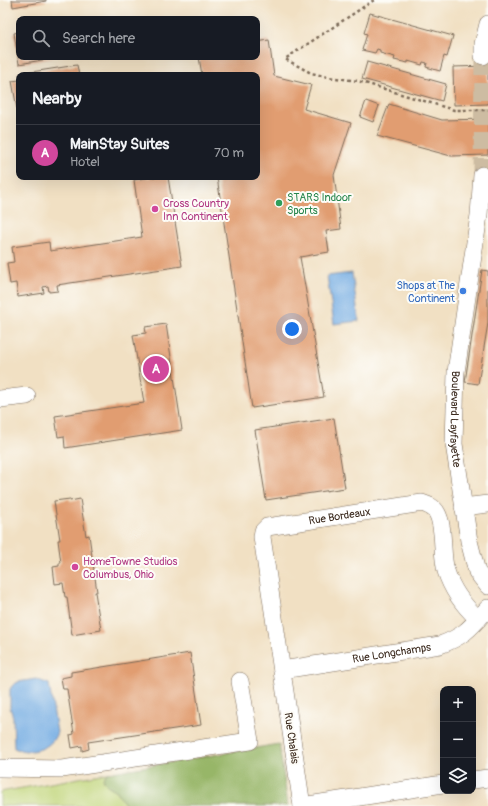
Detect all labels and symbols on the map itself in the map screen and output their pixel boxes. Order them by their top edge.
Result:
place label: STARS Indoor Sports [287,191,352,217]
place label: Cross Country Inn Continent [163,197,229,223]
marker: STARS Indoor Sports [274,198,284,208]
marker: Cross Country Inn Continent [150,204,160,214]
place label: Shops at The Continent [397,279,456,305]
marker: Shops at The Continent [458,286,468,296]
your location [282,319,302,339]
pin: A [143,354,169,384]
street label: Boulevard Layfayette [447,371,464,469]
street label: Rue Bordeaux [308,505,371,527]
place label: HomeTowne Studios Columbus, Ohio [83,555,178,581]
marker: HomeTowne Studios Columbus, Ohio [70,562,80,572]
street label: Rue Longchamps [352,641,432,666]
street label: Rue Chalais [281,712,302,764]

